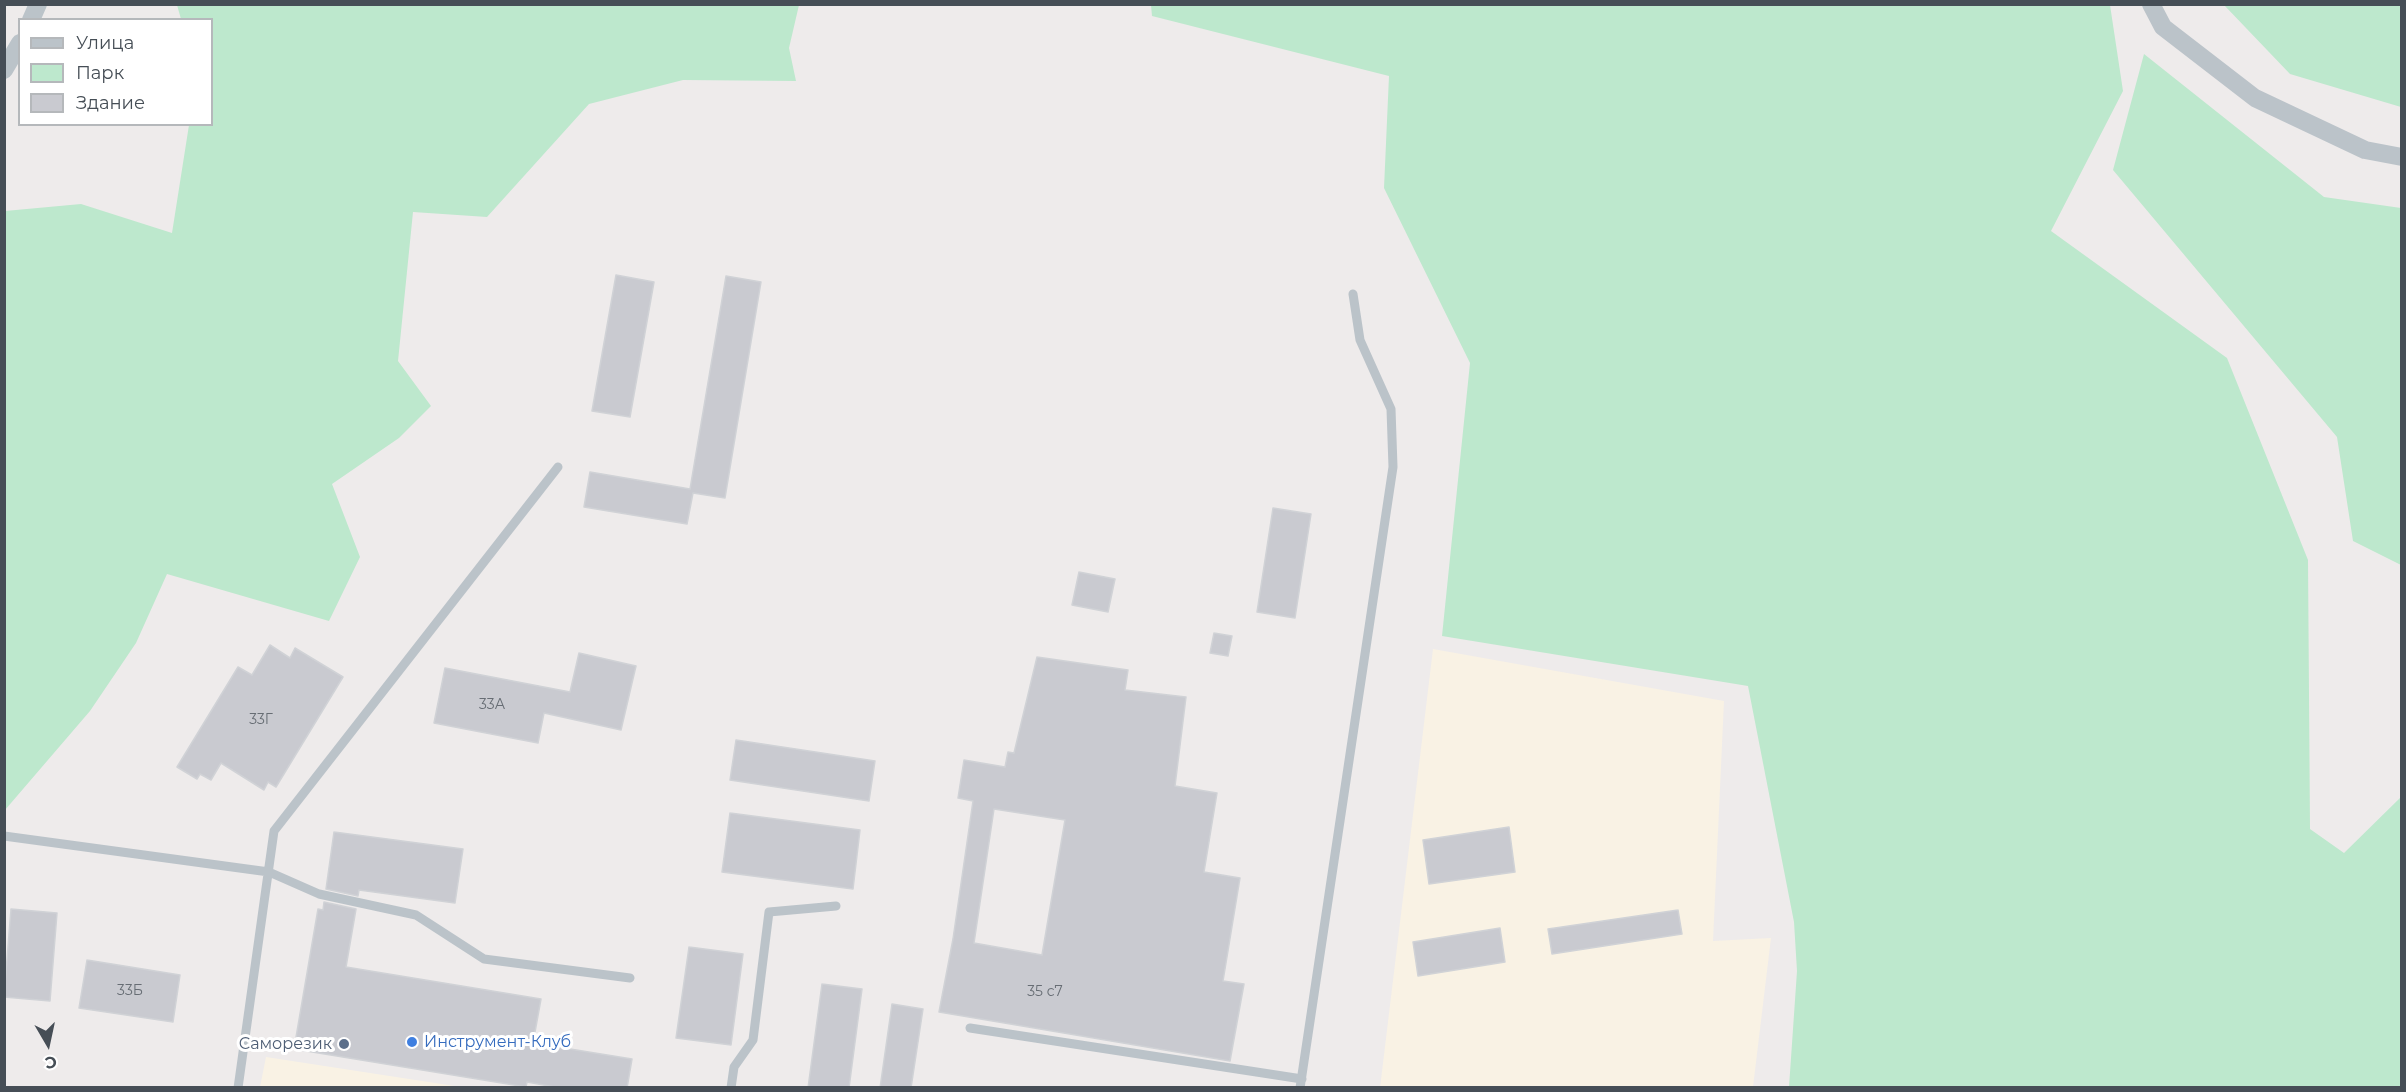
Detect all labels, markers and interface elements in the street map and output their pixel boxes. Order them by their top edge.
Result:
legend [18,18,213,126]
text: Улица [76,32,134,54]
text: Парк [76,62,124,84]
text: Здание [76,92,145,114]
house number: 33А [479,697,505,713]
house number: 33Г [249,712,273,728]
house number: 33Б [117,983,143,999]
house number: 35 c7 [1027,984,1063,1000]
north arrow [18,1014,78,1074]
place label: Инструмент-Клуб [424,1032,571,1052]
place label: Саморезик [239,1034,332,1054]
marker: Инструмент-Клуб [405,1035,419,1049]
marker: Саморезик [337,1037,351,1051]
text: С [44,1052,58,1073]

